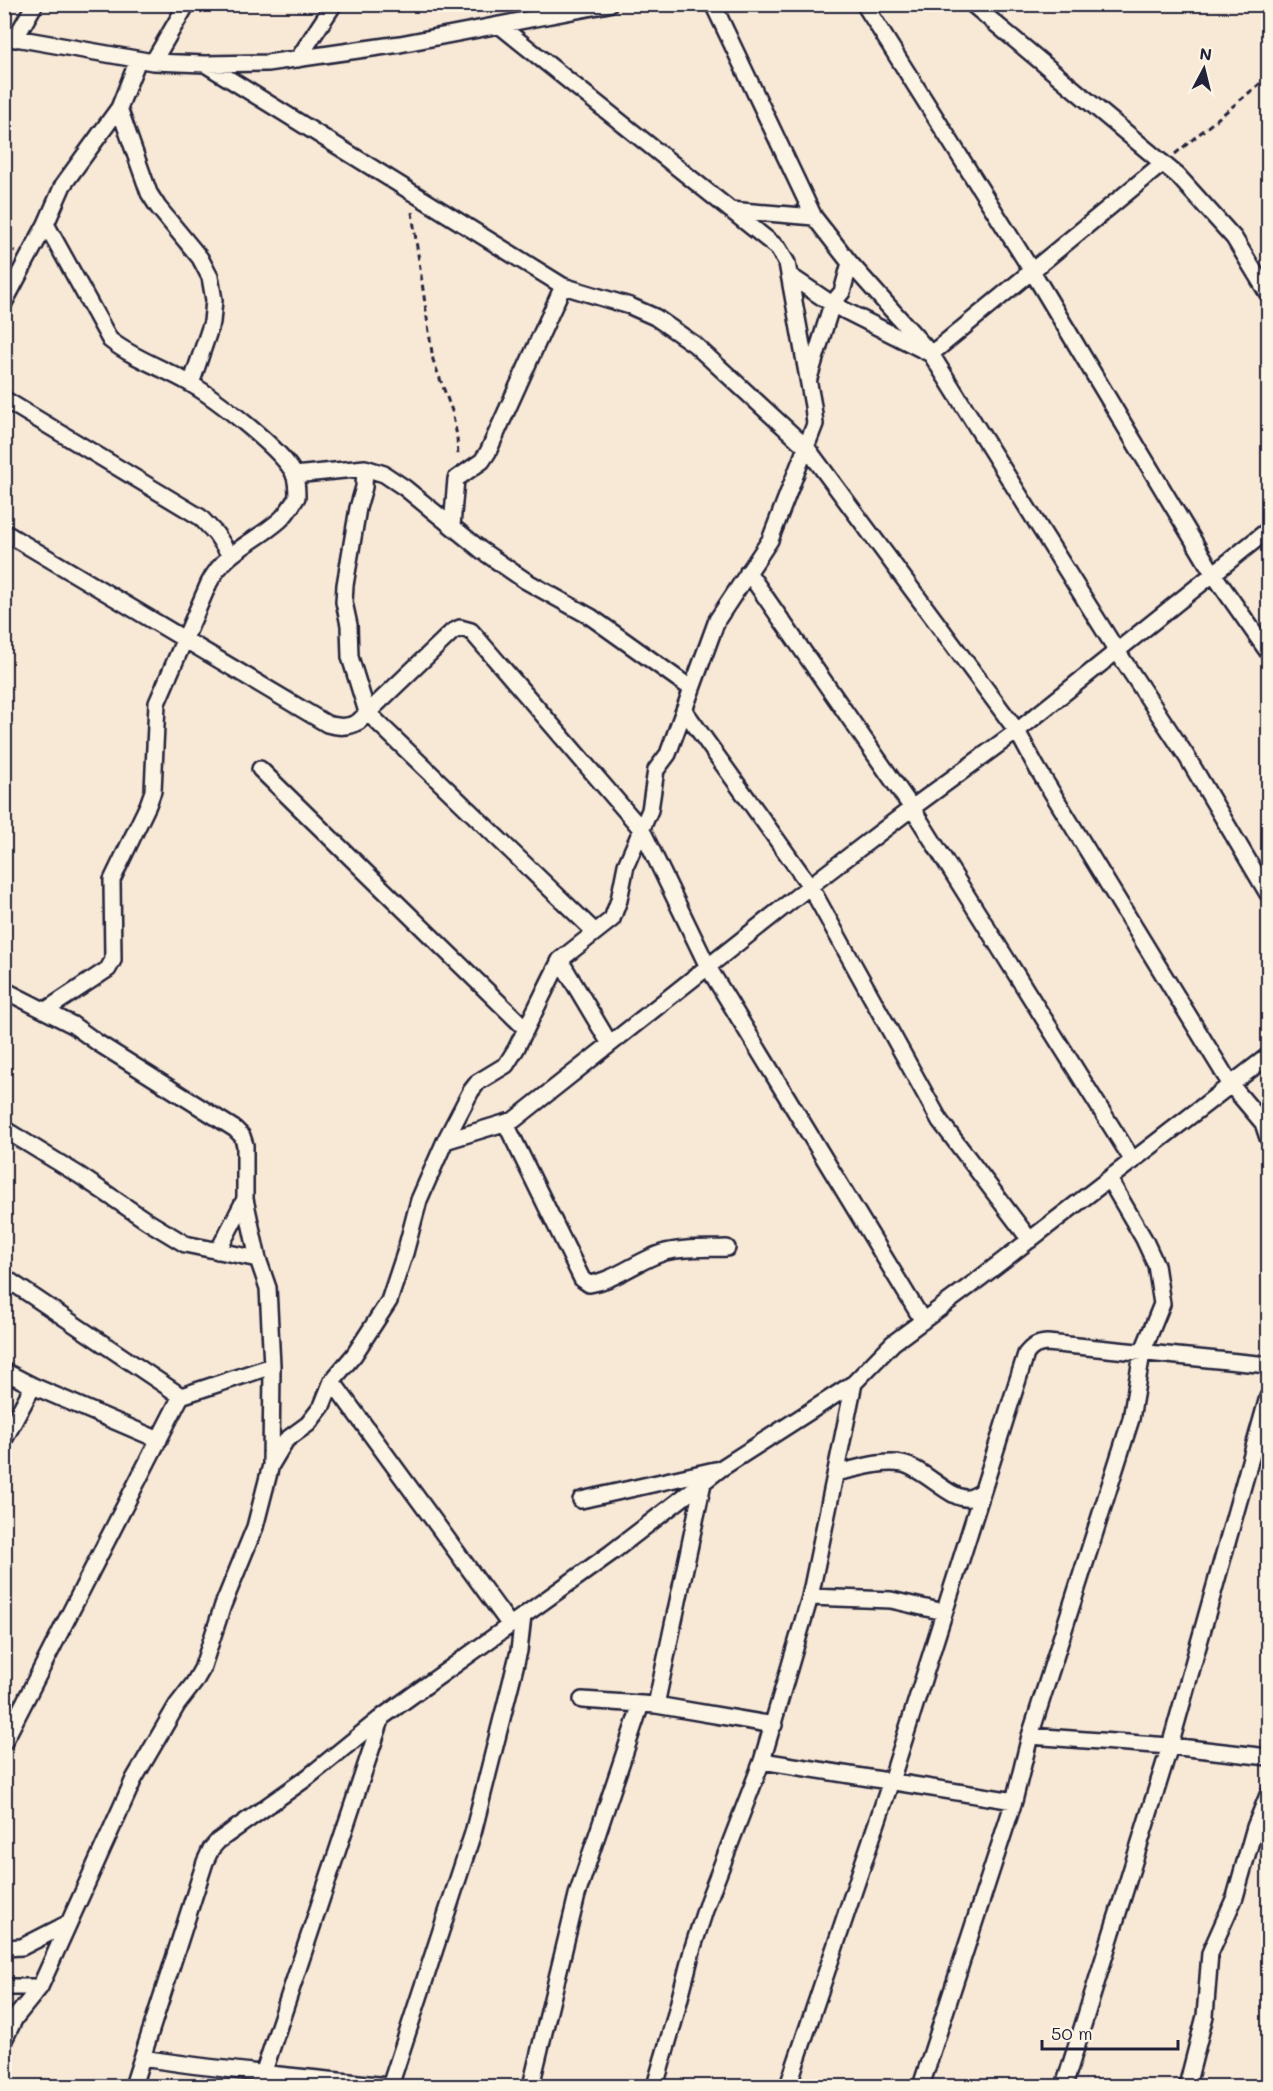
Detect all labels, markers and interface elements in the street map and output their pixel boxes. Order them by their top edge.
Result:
north arrow [1174,39,1234,99]
text: N [1199,42,1213,65]
scale bar [1042,2013,1178,2051]
text: 50 m [1051,2021,1093,2045]

